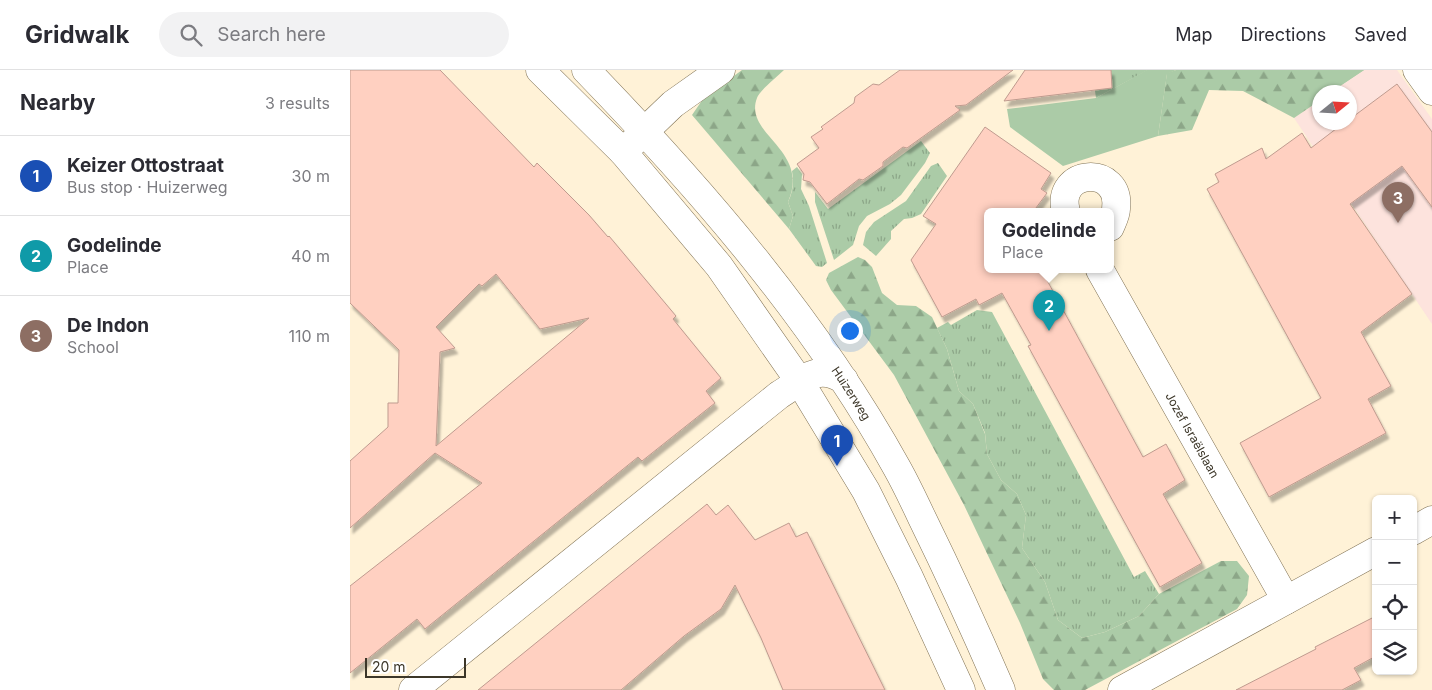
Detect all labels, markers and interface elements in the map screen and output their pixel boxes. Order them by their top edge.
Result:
search box [159,12,509,57]
text: Gridwalk [25,20,129,49]
icon: search [177,21,205,49]
text: Search here [217,23,326,46]
text: Map [1175,24,1213,45]
text: Directions [1241,24,1326,45]
text: Saved [1354,24,1407,45]
north arrow [1312,85,1357,130]
text: Nearby [20,90,95,115]
text: 3 results [265,93,330,113]
text: Keizer Ottostraat [67,154,224,177]
text: 1 [33,166,39,186]
text: 30 m [292,166,330,186]
text: Bus stop · Huizerweg [67,177,228,197]
pin: 3 [1382,182,1414,223]
popup [984,208,1114,273]
text: Godelinde [1002,219,1096,242]
text: Godelinde [67,234,162,257]
text: Place [1002,242,1043,262]
text: 2 [31,246,41,266]
text: 40 m [291,246,330,266]
text: Place [67,257,109,277]
pin: 2 [1033,290,1065,331]
text: De Indon [67,314,149,337]
your location [837,318,863,344]
text: 3 [31,326,41,346]
text: 110 m [288,326,330,346]
text: School [67,337,119,357]
street label: Huizerweg [829,363,875,423]
street label: Jozef Israëlslaan [1163,389,1223,480]
pin: 1 [821,425,853,466]
map controls [1372,495,1417,675]
button: + [1372,495,1417,540]
button: − [1372,540,1417,585]
button: locate [1372,585,1417,630]
button: layers [1372,630,1417,675]
scale bar [365,655,466,678]
text: 20 m [372,658,406,675]

